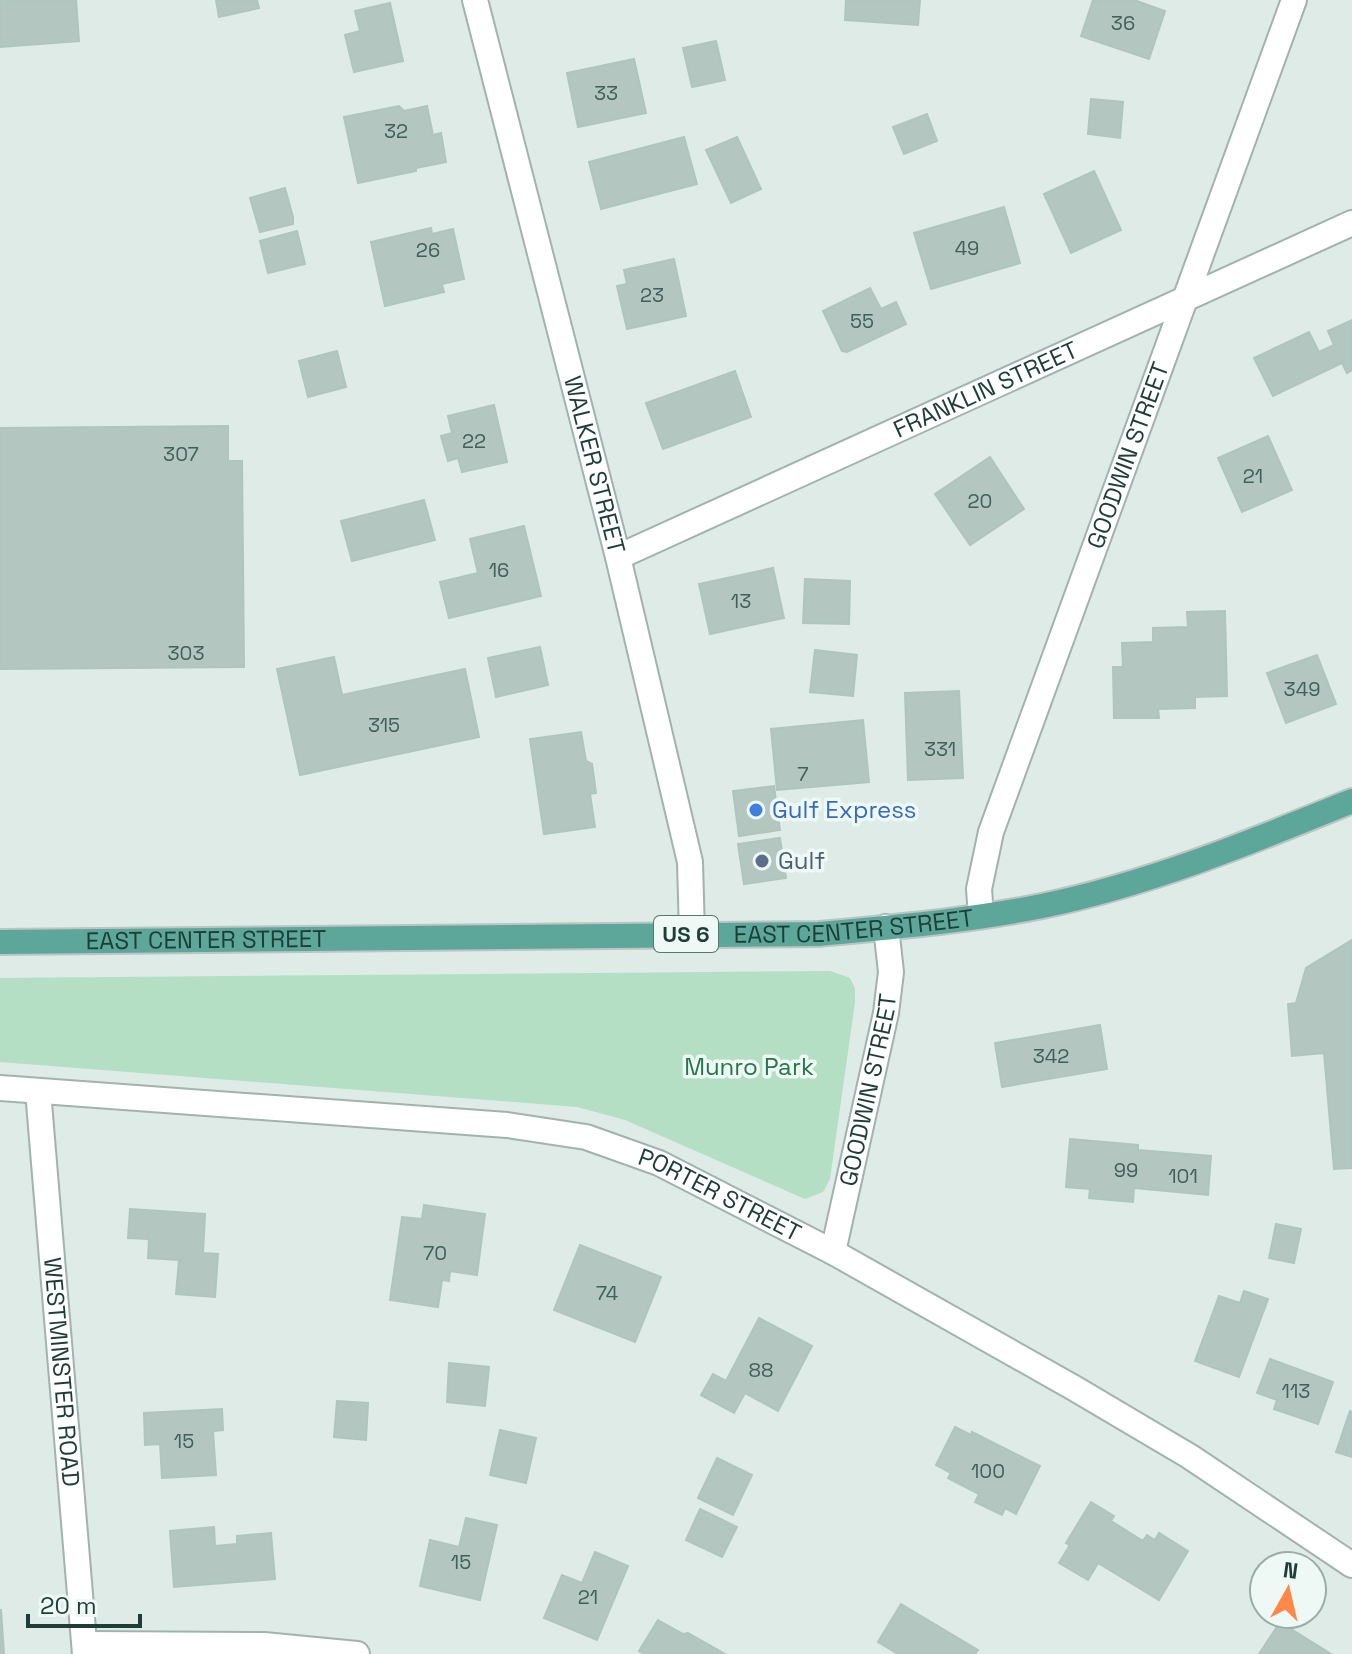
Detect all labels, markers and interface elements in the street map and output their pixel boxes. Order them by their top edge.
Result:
house number: 36 [1111,10,1135,36]
house number: 33 [594,80,618,106]
house number: 32 [384,118,408,144]
house number: 49 [955,235,979,261]
house number: 26 [416,237,440,263]
house number: 23 [640,282,664,308]
house number: 55 [850,308,874,334]
street label: FRANKLIN STREET [888,334,1083,445]
street label: GOODWIN STREET [1079,358,1176,553]
street label: WALKER STREET [557,373,633,557]
house number: 22 [462,428,486,454]
house number: 307 [163,441,199,467]
house number: 21 [1243,463,1263,489]
house number: 20 [968,488,992,514]
house number: 16 [489,557,509,583]
house number: 13 [731,588,751,614]
house number: 303 [168,640,204,666]
house number: 349 [1284,676,1320,702]
house number: 315 [368,712,400,738]
house number: 331 [924,736,956,762]
house number: 7 [797,761,809,787]
place label: Gulf Express [772,794,917,825]
marker: Gulf Express [747,801,765,819]
place label: Gulf [778,845,825,876]
marker: Gulf [753,852,771,870]
street label: EAST CENTER STREET [734,902,975,950]
road number: US 6 [654,916,718,952]
street label: EAST CENTER STREET [86,923,326,956]
street label: GOODWIN STREET [832,992,903,1189]
house number: 342 [1033,1043,1069,1069]
park label: Munro Park [684,1051,814,1082]
street label: PORTER STREET [634,1141,807,1248]
house number: 99 [1114,1157,1138,1183]
house number: 101 [1168,1163,1198,1189]
house number: 70 [423,1240,447,1266]
street label: WESTMINSTER ROAD [37,1256,87,1488]
house number: 74 [596,1280,618,1306]
house number: 88 [749,1357,773,1383]
house number: 113 [1282,1378,1310,1404]
house number: 15 [174,1428,194,1454]
house number: 100 [971,1458,1005,1484]
house number: 15 [451,1549,471,1575]
north arrow [1248,1550,1328,1630]
text: N [1282,1555,1300,1585]
scale bar [28,1578,140,1628]
house number: 21 [578,1584,598,1610]
text: 20 m [40,1590,97,1621]

